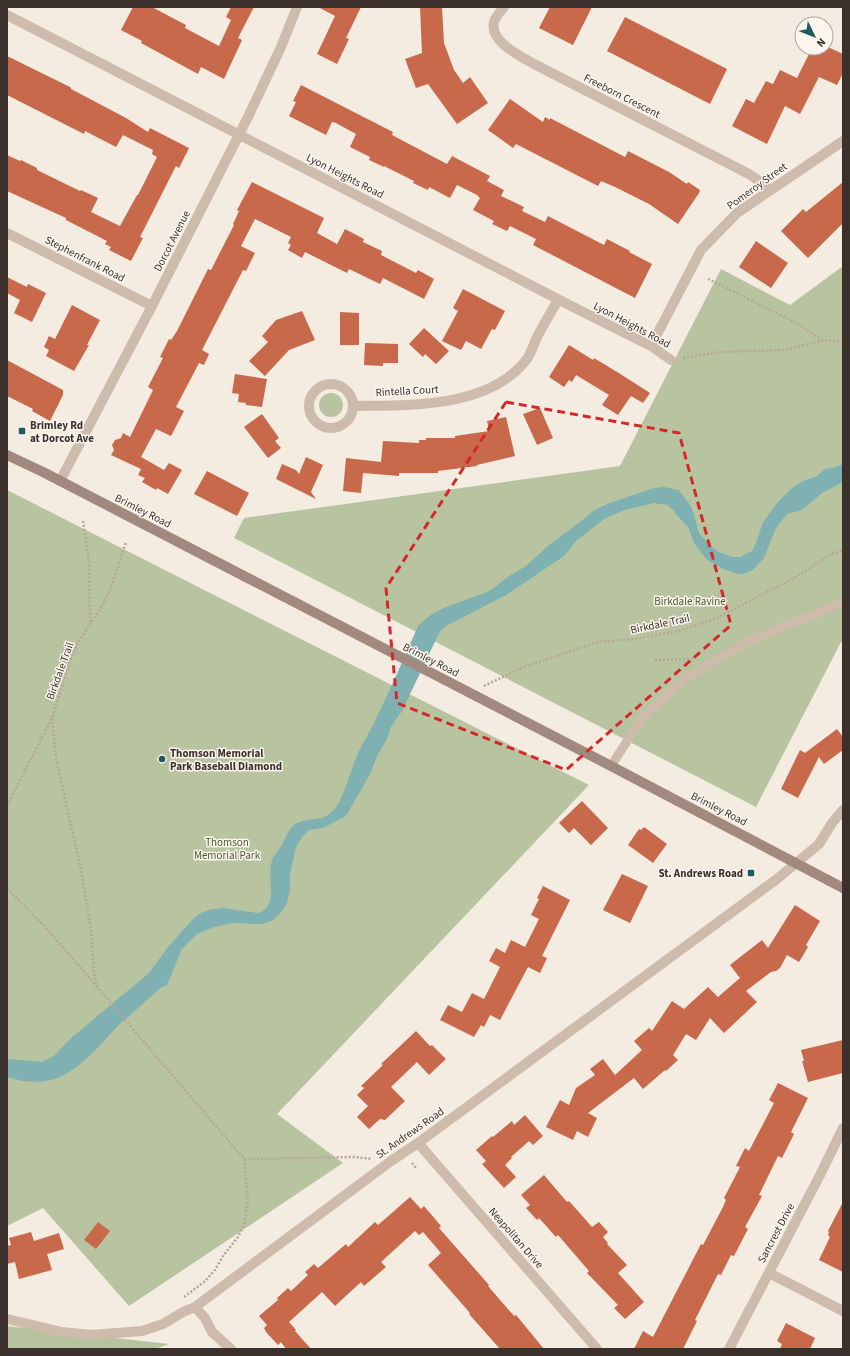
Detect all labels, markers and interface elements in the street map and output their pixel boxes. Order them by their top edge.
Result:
north arrow [794,16,834,56]
text: N [813,35,829,50]
street label: Freeborn Crescent [581,70,663,122]
street label: Lyon Heights Road [304,150,386,202]
street label: Pomeroy Street [724,159,790,213]
street label: Dorcot Avenue [150,207,194,274]
street label: Stephenfrank Road [42,232,128,286]
street label: Lyon Heights Road [591,298,673,352]
street label: Rintella Court [375,382,439,400]
place label: Brimley Rd at Dorcot Ave [30,418,94,446]
marker: Brimley Rd at Dorcot Ave [17,426,27,436]
street label: Brimley Road [112,490,174,532]
park label: Birkdale Ravine [654,594,726,609]
street label: Birkdale Trail [629,610,691,638]
street label: Brimley Road [400,639,462,681]
street label: Birkdale Trail [43,640,77,702]
place label: Thomson Memorial Park Baseball Diamond [170,746,282,774]
marker: Thomson Memorial Park Baseball Diamond [157,754,167,764]
street label: Brimley Road [688,788,750,830]
park label: Thomson Memorial Park [194,835,261,863]
place label: St. Andrews Road [658,866,743,881]
marker: St. Andrews Road [746,868,756,878]
street label: St. Andrews Road [373,1104,447,1162]
street label: Sancrest Drive [754,1200,798,1266]
street label: Neapolitan Drive [485,1204,547,1272]

